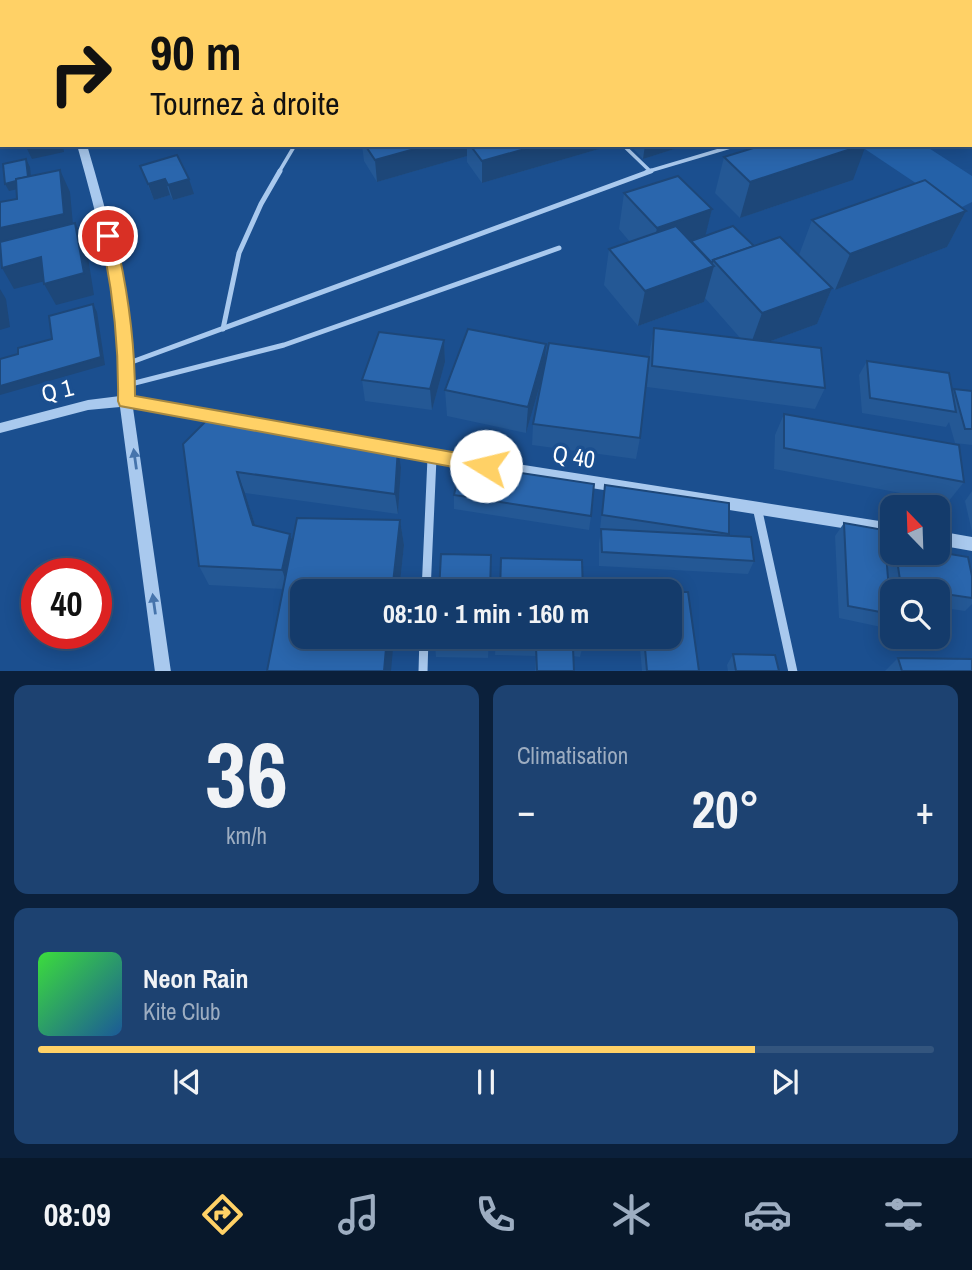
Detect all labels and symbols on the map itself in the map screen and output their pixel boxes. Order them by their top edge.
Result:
pin [78,206,138,266]
street label: Q 1 [38,371,76,409]
position arrow [449,429,523,503]
street label: Q 40 [550,437,598,475]
one-way arrow [129,448,140,470]
north arrow [880,495,950,565]
speed limit sign: 40 [21,558,112,649]
one-way arrow [149,593,160,615]

